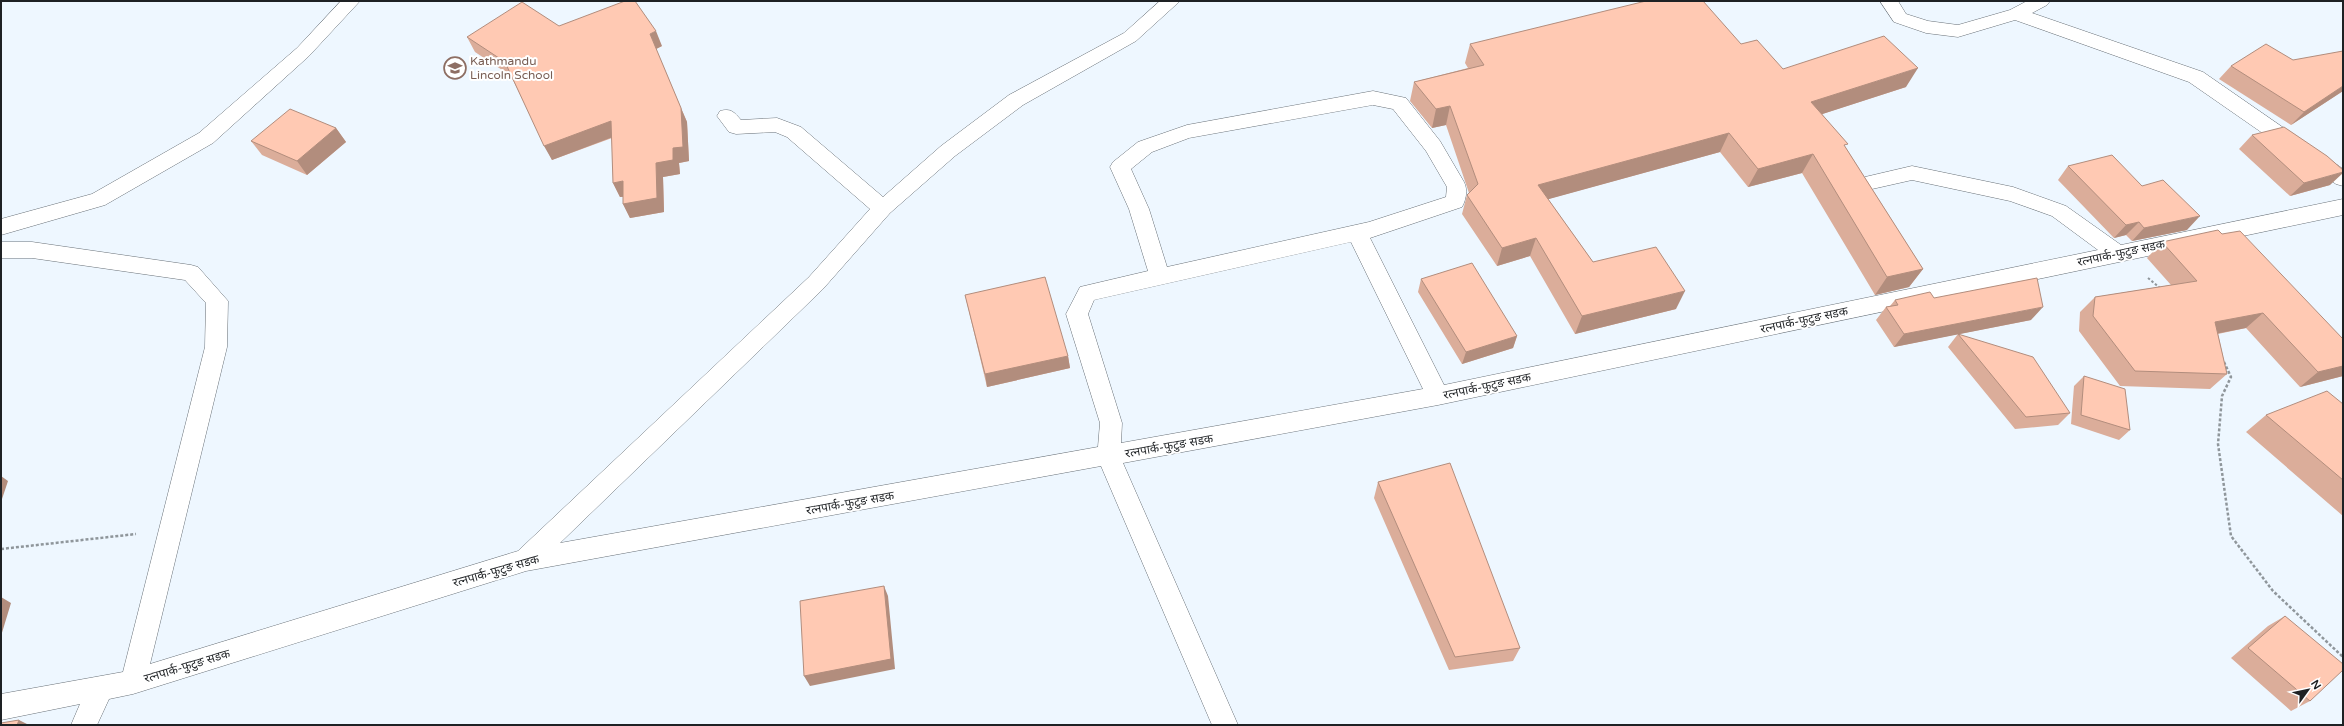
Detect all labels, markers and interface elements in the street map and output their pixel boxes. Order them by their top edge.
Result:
place label: Kathmandu Lincoln School [470,54,553,82]
school or university icon: Kathmandu Lincoln School [442,55,468,81]
street label: रत्नपार्क-फुटुङ सडक [2076,237,2167,270]
street label: रत्नपार्क-फुटुङ सडक [1759,304,1850,337]
street label: रत्नपार्क-फुटुङ सडक [1442,370,1533,403]
street label: रत्नपार्क-फुटुङ सडक [1124,431,1215,462]
street label: रत्नपार्क-फुटुङ सडक [805,488,896,519]
street label: रत्नपार्क-फुटुङ सडक [451,552,542,591]
street label: रत्नपार्क-फुटुङ सडक [142,646,233,687]
north arrow [2288,670,2328,710]
text: N [2308,678,2324,692]

